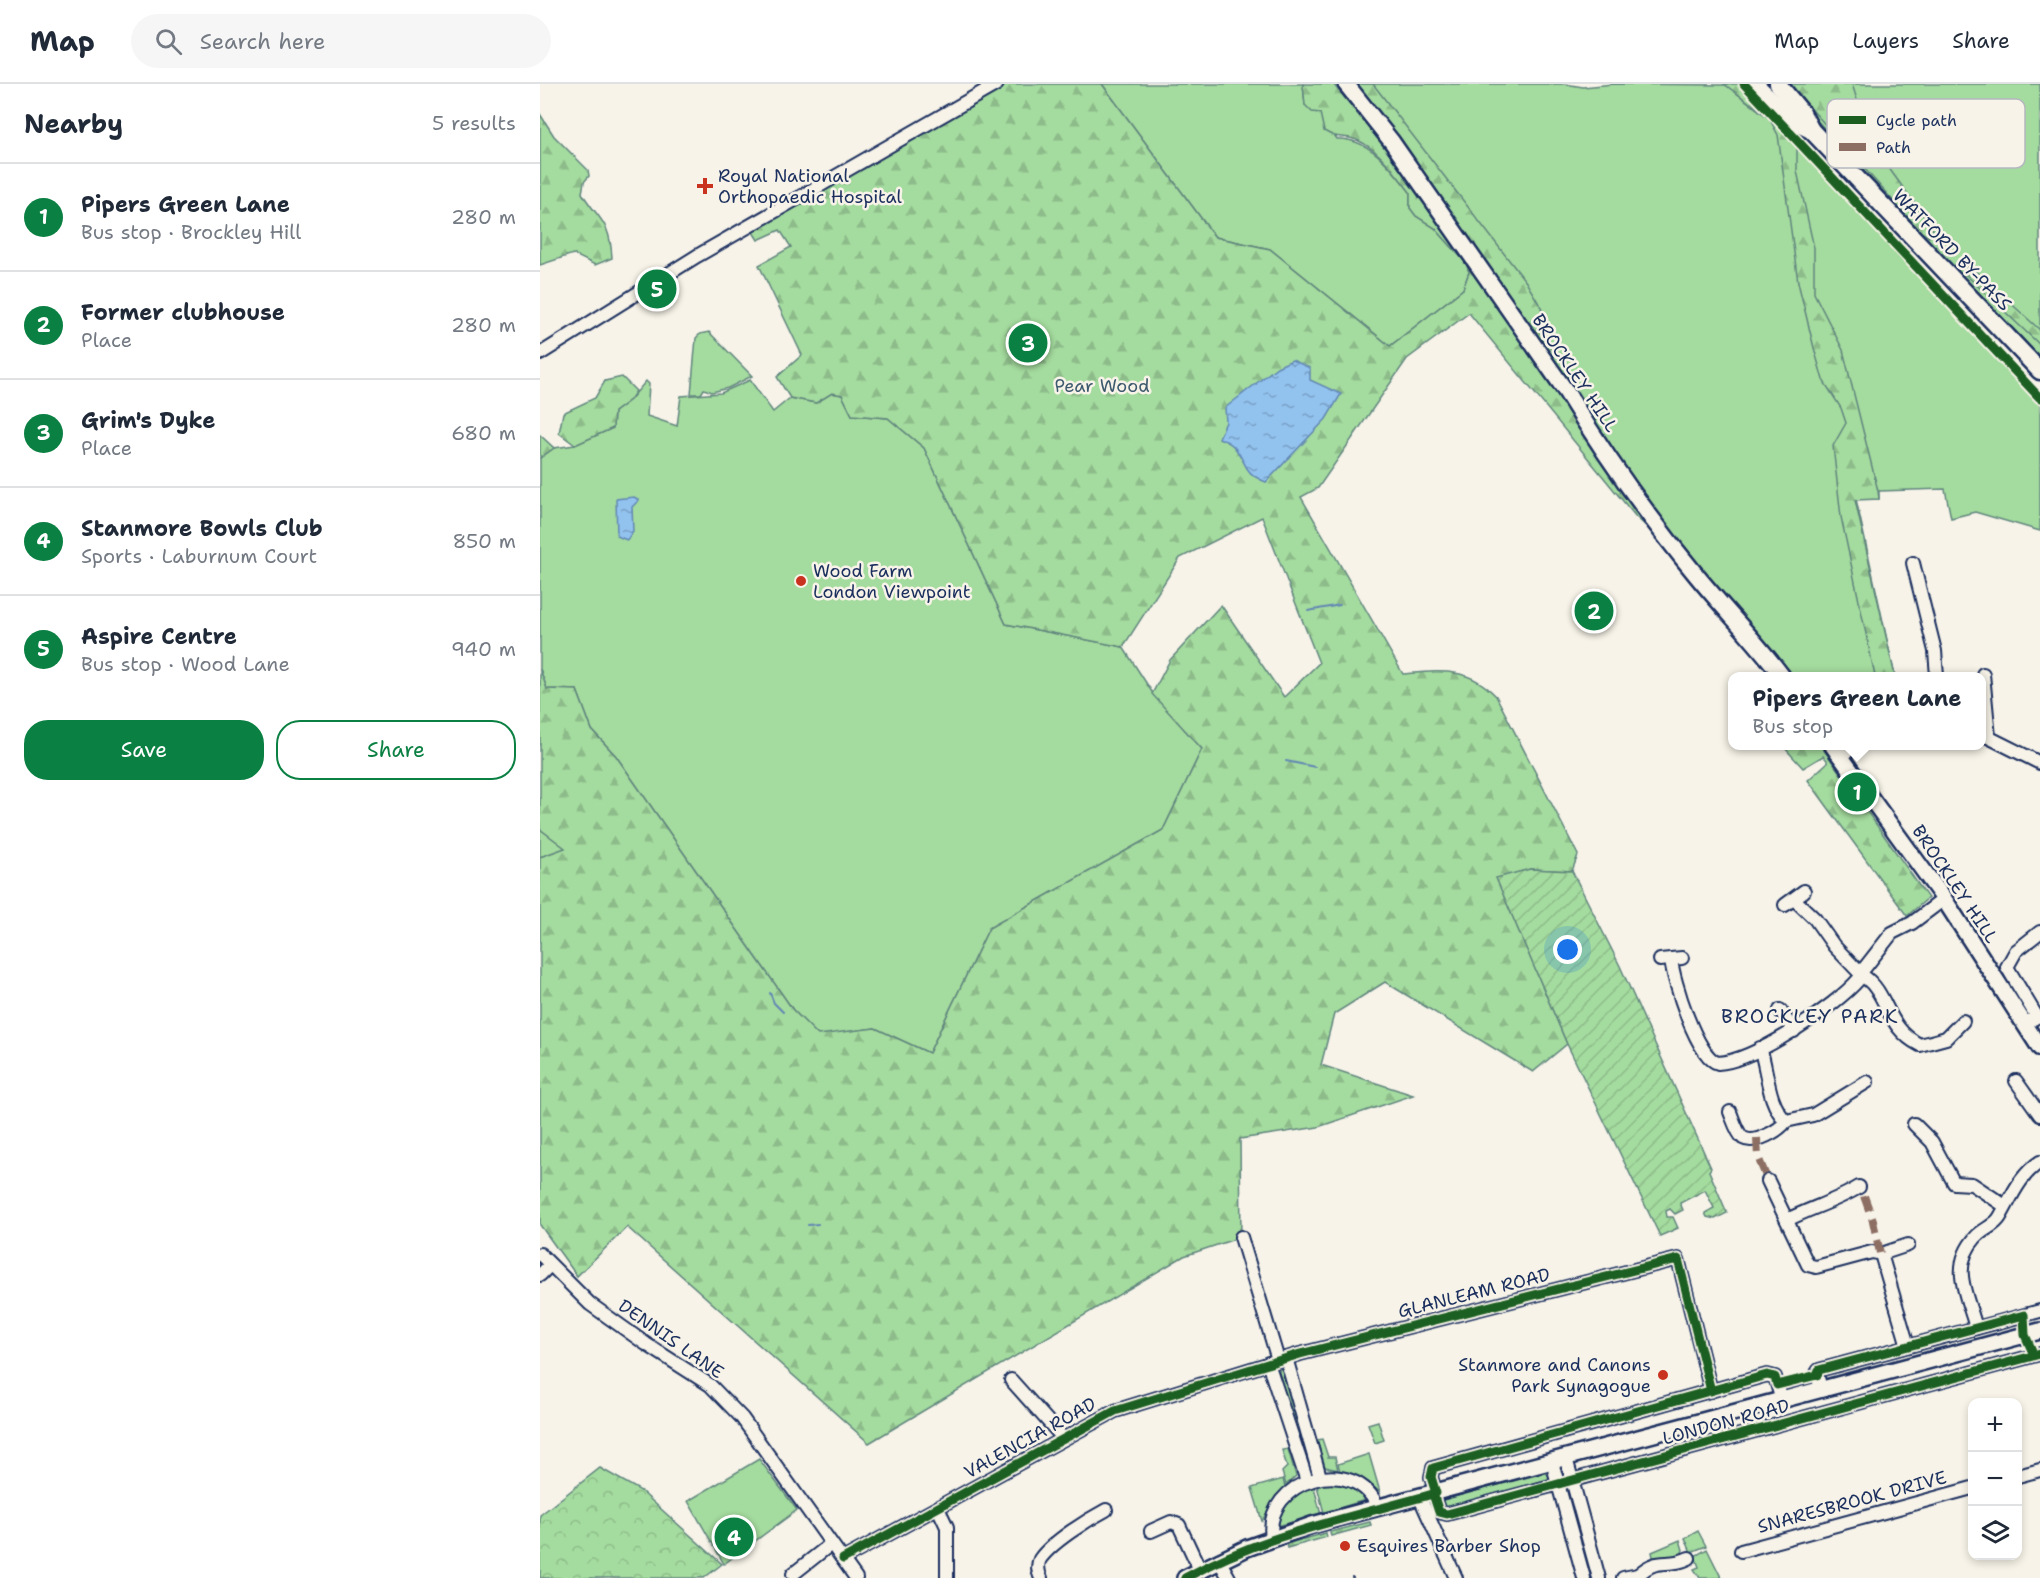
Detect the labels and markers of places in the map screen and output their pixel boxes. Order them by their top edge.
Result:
place label: Royal National Orthopaedic Hospital [718,164,903,209]
marker: Royal National Orthopaedic Hospital [696,177,714,195]
pin: 5 [638,266,676,312]
pin: 3 [1008,320,1048,366]
place label: Wood Farm London Viewpoint [813,559,971,604]
marker: Wood Farm London Viewpoint [794,574,808,588]
pin: 2 [1574,588,1614,634]
pin: 1 [1838,770,1876,814]
place label: Stanmore and Canons Park Synagogue [1458,1353,1651,1398]
marker: Stanmore and Canons Park Synagogue [1656,1368,1670,1382]
pin: 4 [714,1514,754,1560]
place label: Esquires Barber Shop [1357,1534,1541,1558]
marker: Esquires Barber Shop [1338,1539,1352,1553]

